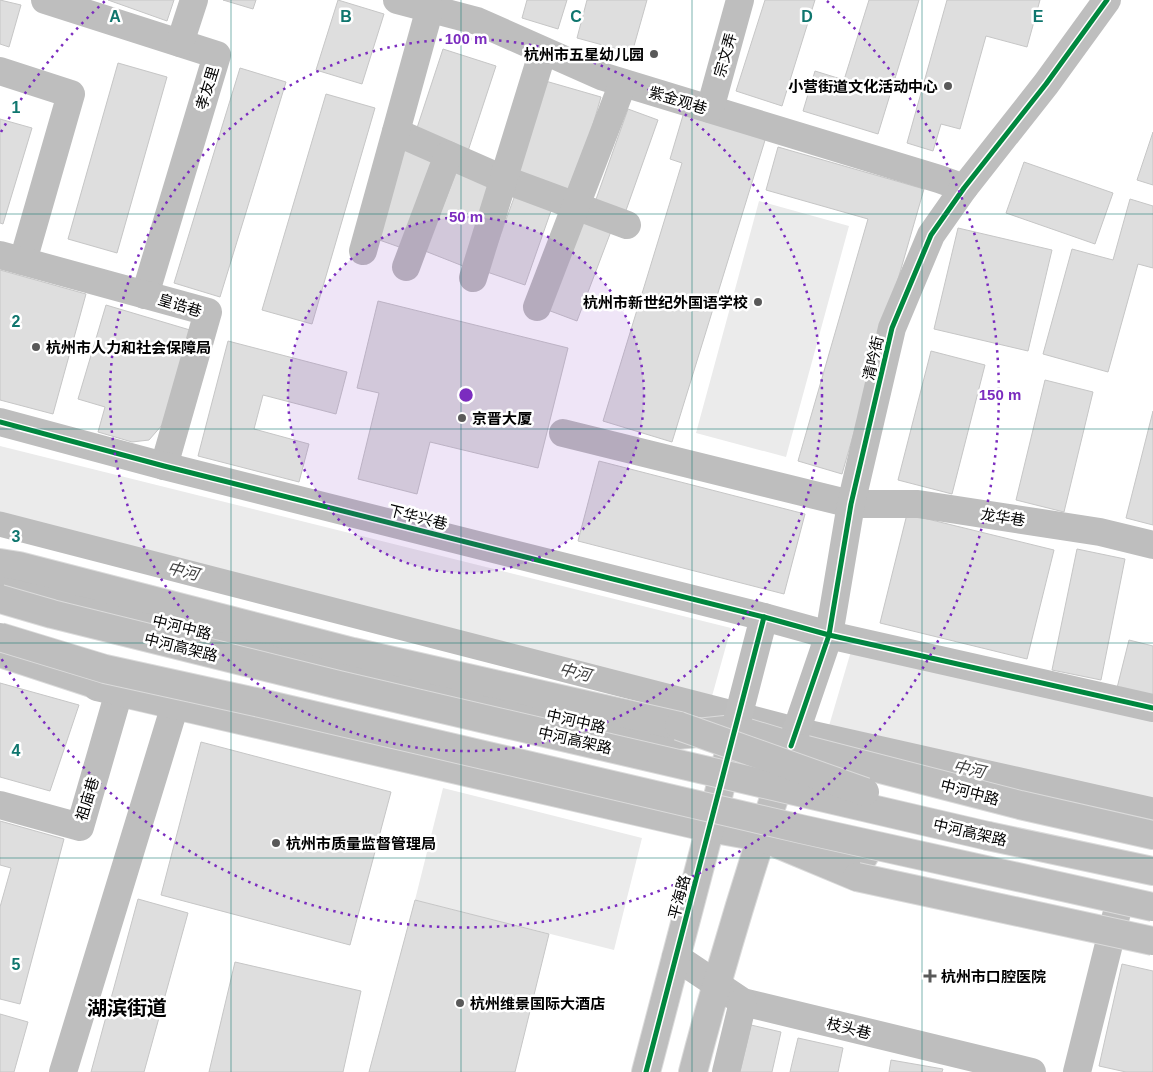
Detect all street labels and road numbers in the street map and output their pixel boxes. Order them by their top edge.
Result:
street label: 宗文弄 [711,31,739,79]
street label: 孝友里 [192,64,222,112]
street label: 紫金观巷 [647,83,709,117]
street label: 皇诰巷 [156,290,204,320]
street label: 清吟街 [860,334,886,382]
street label: 下华兴巷 [387,501,449,533]
street label: 龙华巷 [979,505,1027,529]
street label: 中河中路 [151,611,213,643]
street label: 中河高架路 [143,630,219,664]
street label: 中河中路 [545,706,607,736]
street label: 中河高架路 [537,723,613,757]
street label: 祖庙巷 [72,775,102,823]
street label: 中河中路 [939,776,1001,808]
street label: 中河高架路 [932,815,1008,849]
street label: 平海路 [665,873,693,921]
street label: 枝头巷 [825,1014,873,1042]

